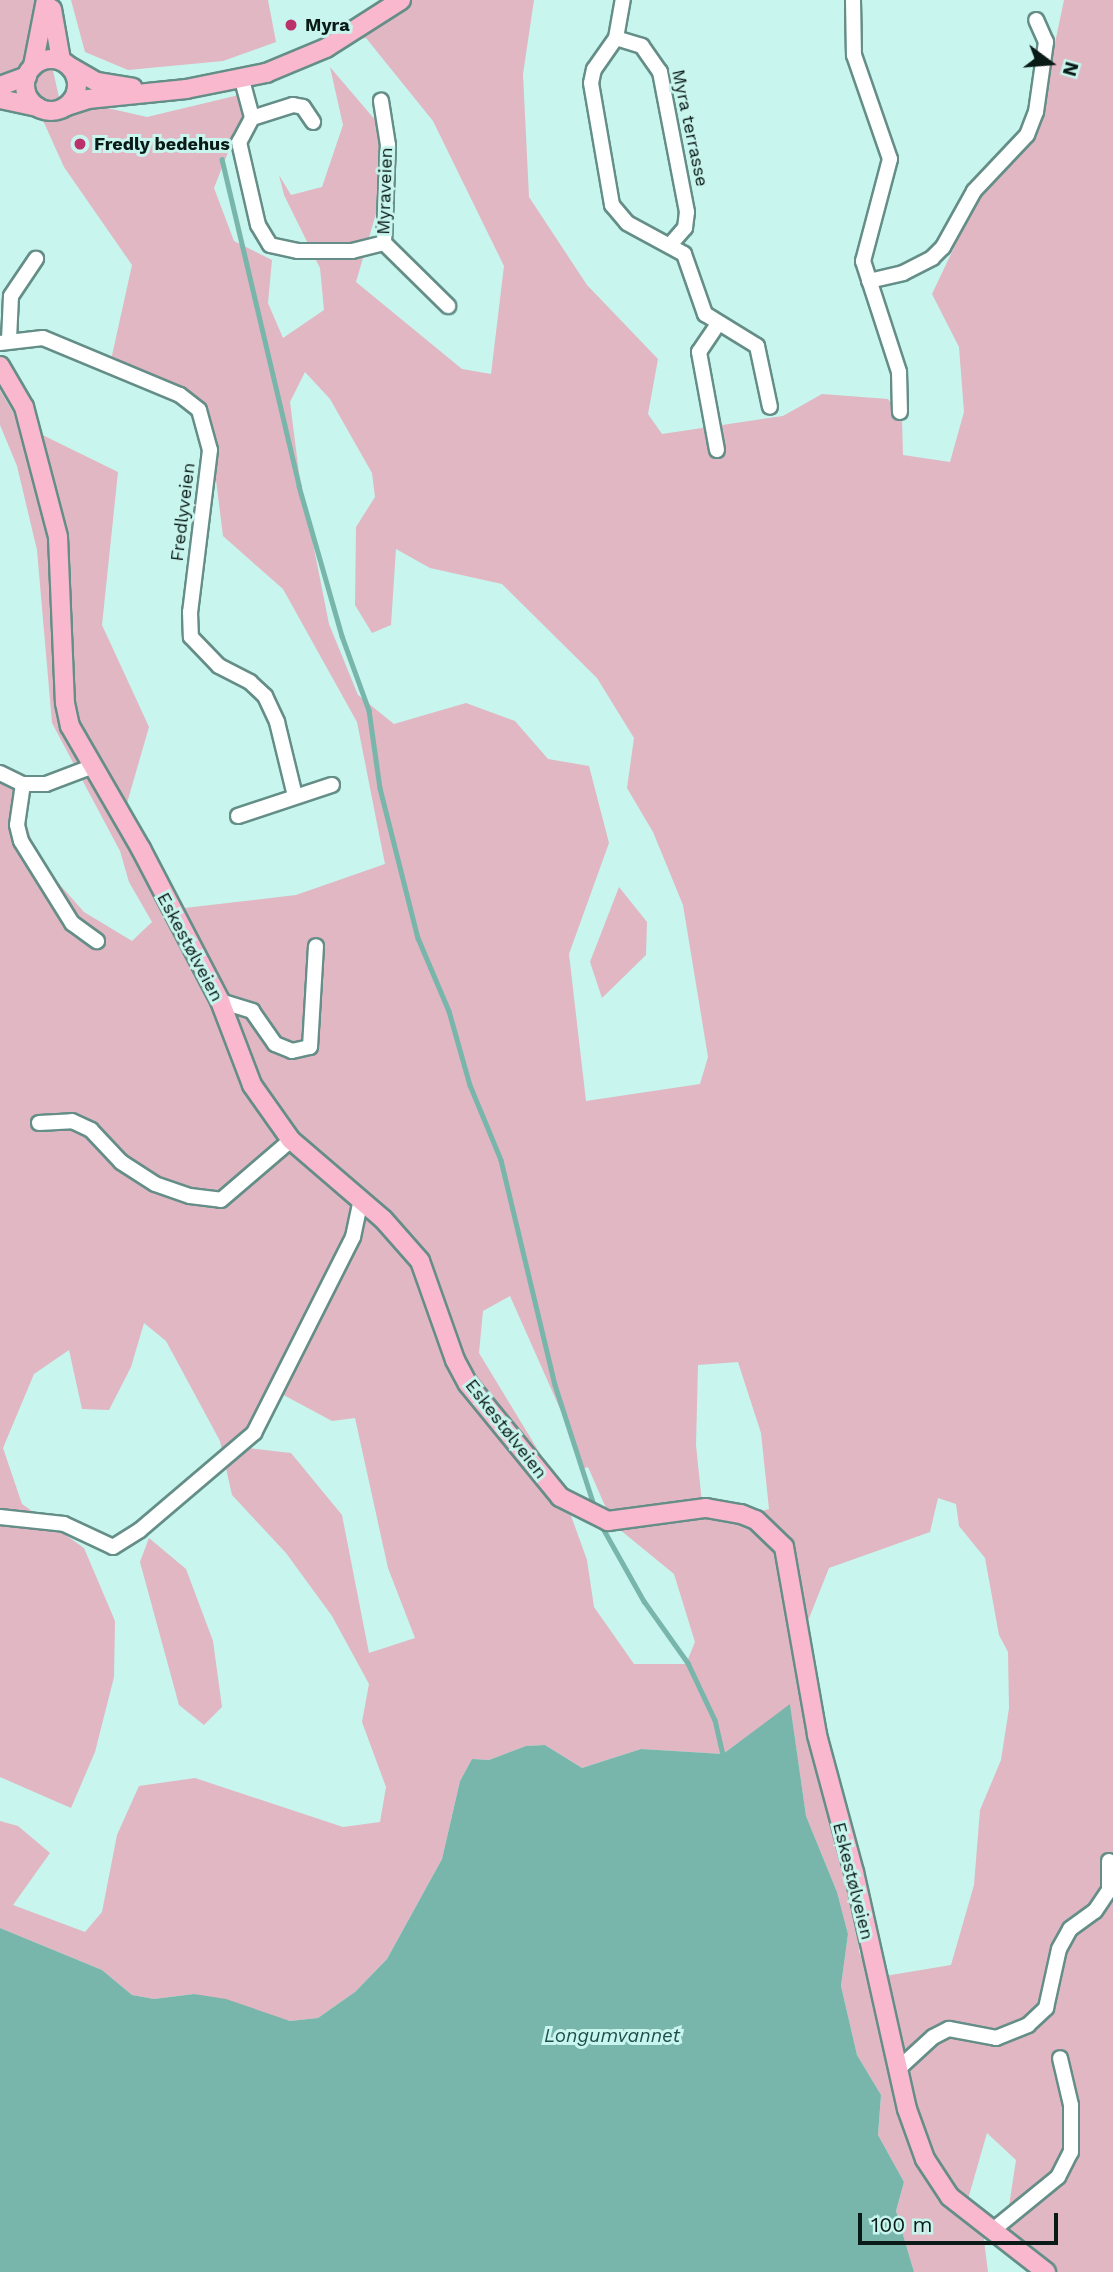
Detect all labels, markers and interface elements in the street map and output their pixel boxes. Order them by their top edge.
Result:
place label: Myra [305,14,350,36]
marker: Myra [283,17,299,33]
north arrow [1015,28,1085,98]
text: N [1058,59,1084,79]
street label: Myra terrasse [667,67,713,189]
place label: Fredly bedehus [94,133,230,155]
marker: Fredly bedehus [72,136,88,152]
street label: Myraveien [373,147,397,235]
street label: Fredlyveien [166,461,200,563]
street label: Eskestølveien [152,889,228,1005]
street label: Eskestølveien [460,1375,552,1483]
street label: Eskestølveien [828,1820,878,1942]
water label: Longumvannet [544,2025,680,2047]
scale bar [861,2198,1060,2242]
text: 100 m [871,2212,933,2237]

